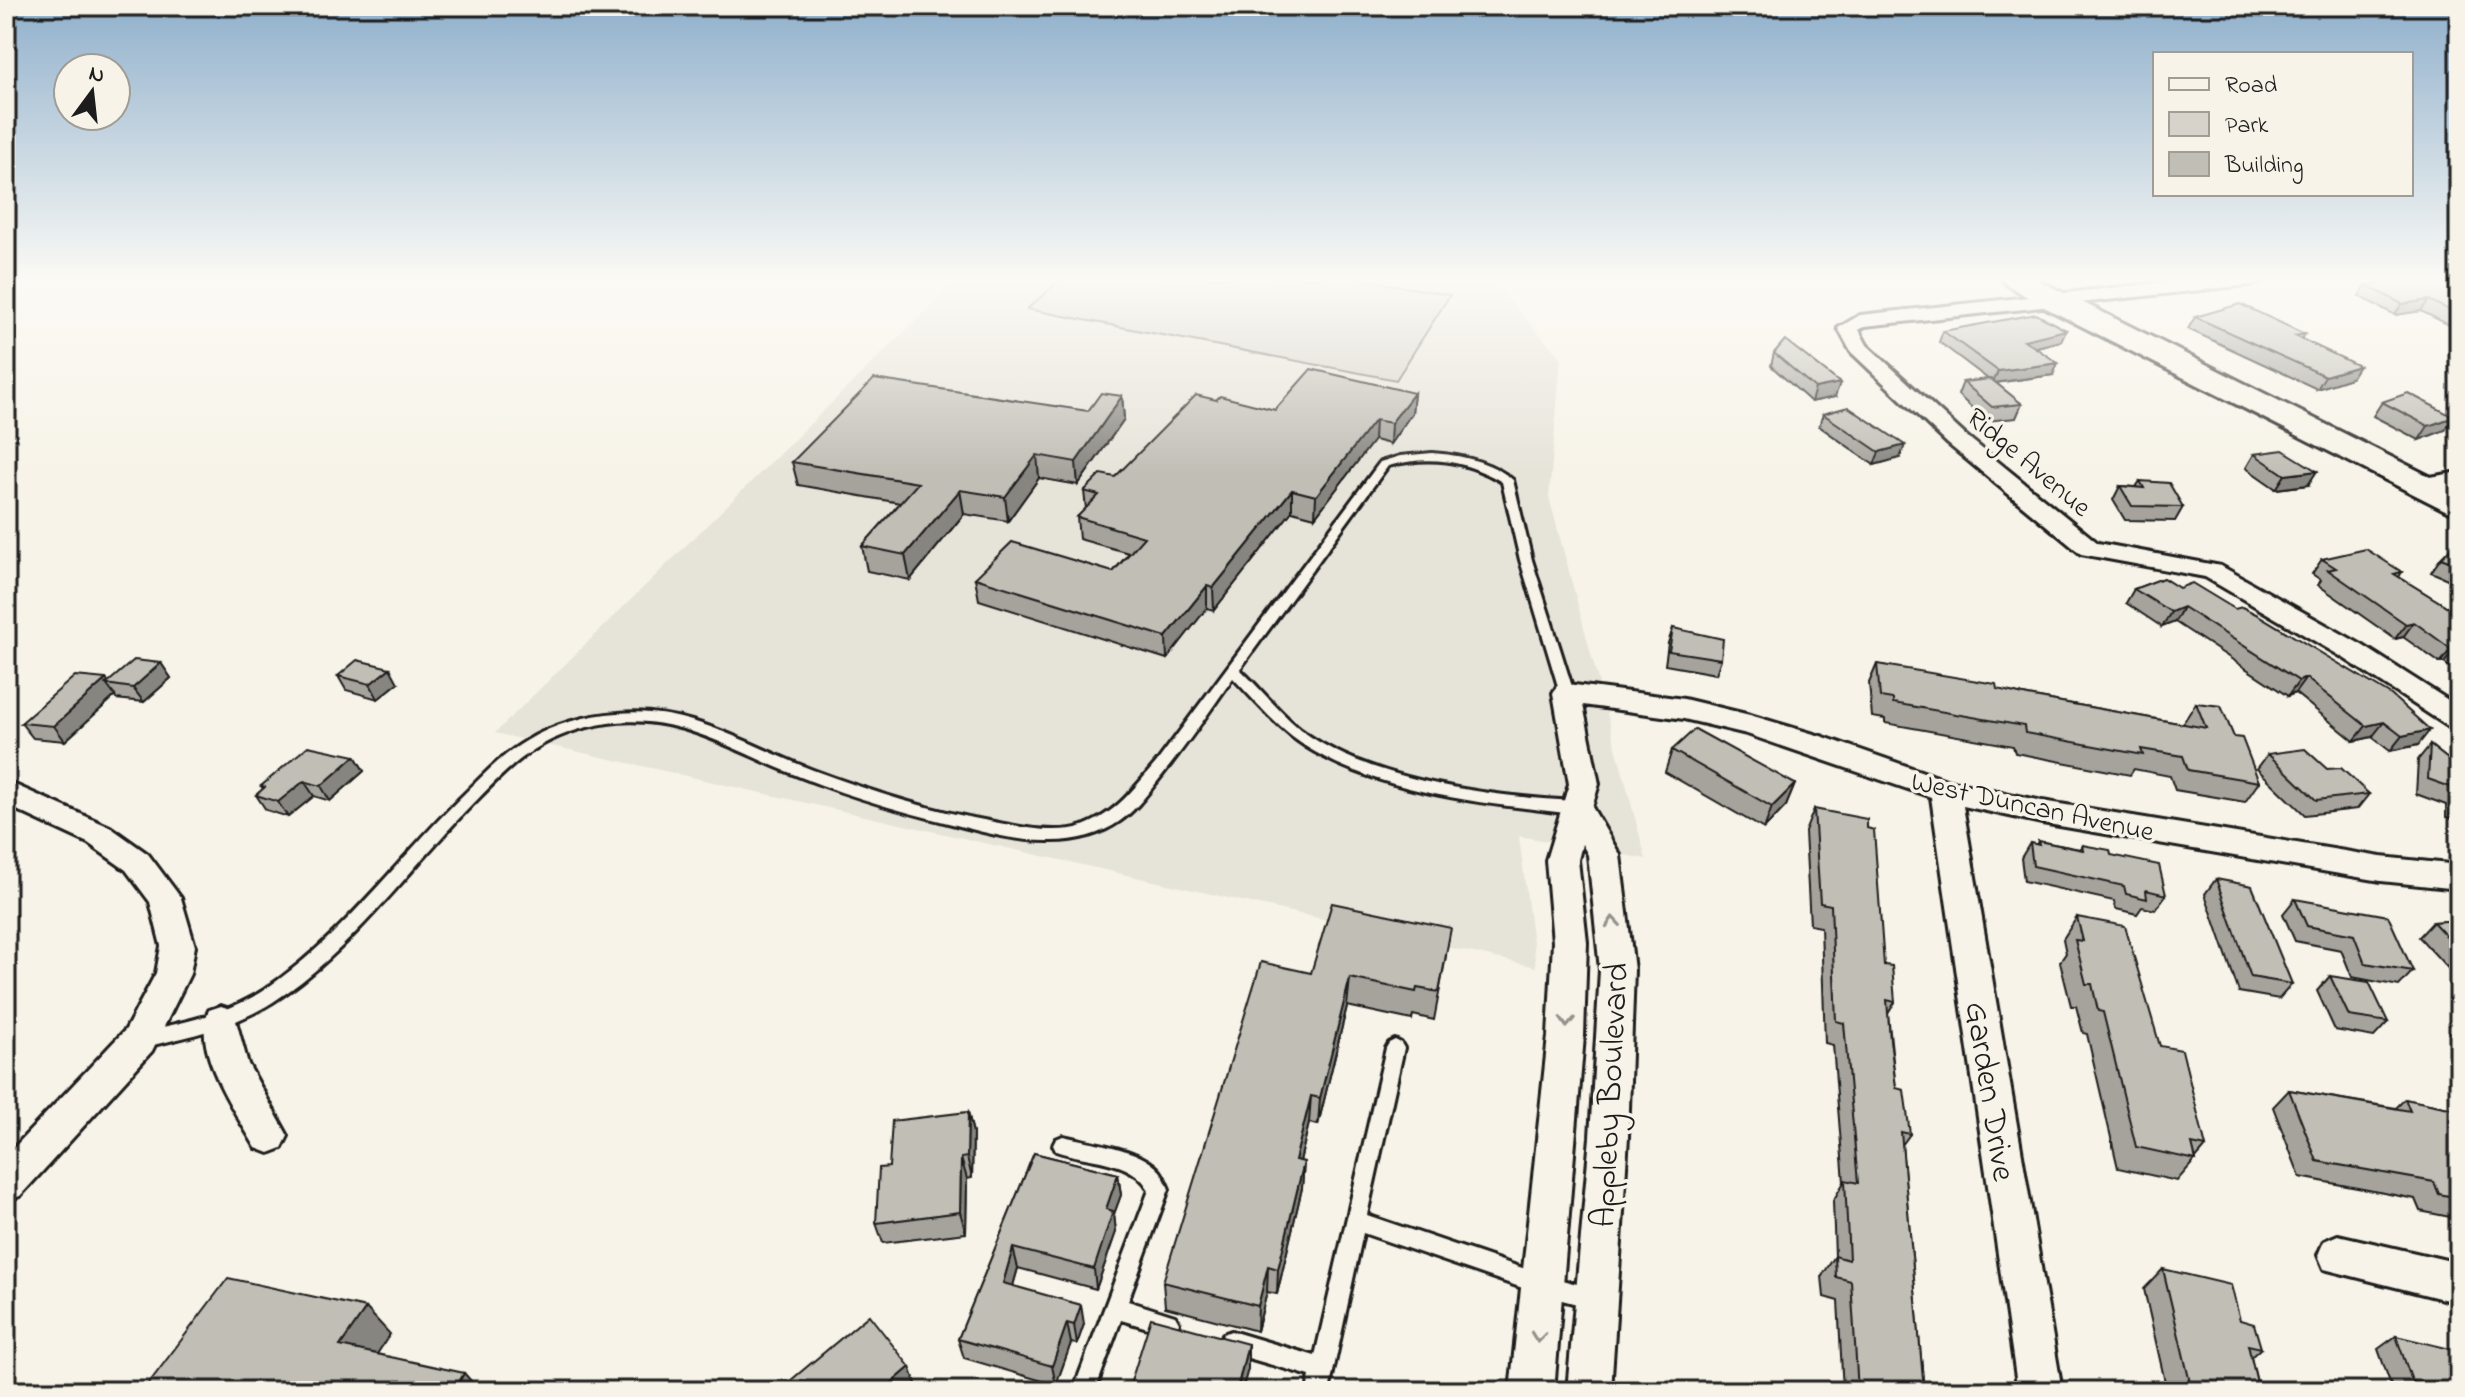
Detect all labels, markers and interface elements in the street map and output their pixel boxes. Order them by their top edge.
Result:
north arrow [52,52,132,132]
legend [2153,52,2413,196]
text: N [85,58,108,93]
text: Road [2225,69,2278,104]
text: Park [2225,109,2269,144]
text: Building [2224,149,2304,184]
street label: Ridge Avenue [1956,399,2100,529]
street label: West Duncan Avenue [1907,763,2158,854]
one-way arrow [1605,915,1622,928]
street label: Appleby Boulevard [1580,961,1644,1229]
street label: Garden Drive [1949,998,2027,1186]
one-way arrow [1558,1016,1575,1029]
one-way arrow [1529,1331,1546,1344]

